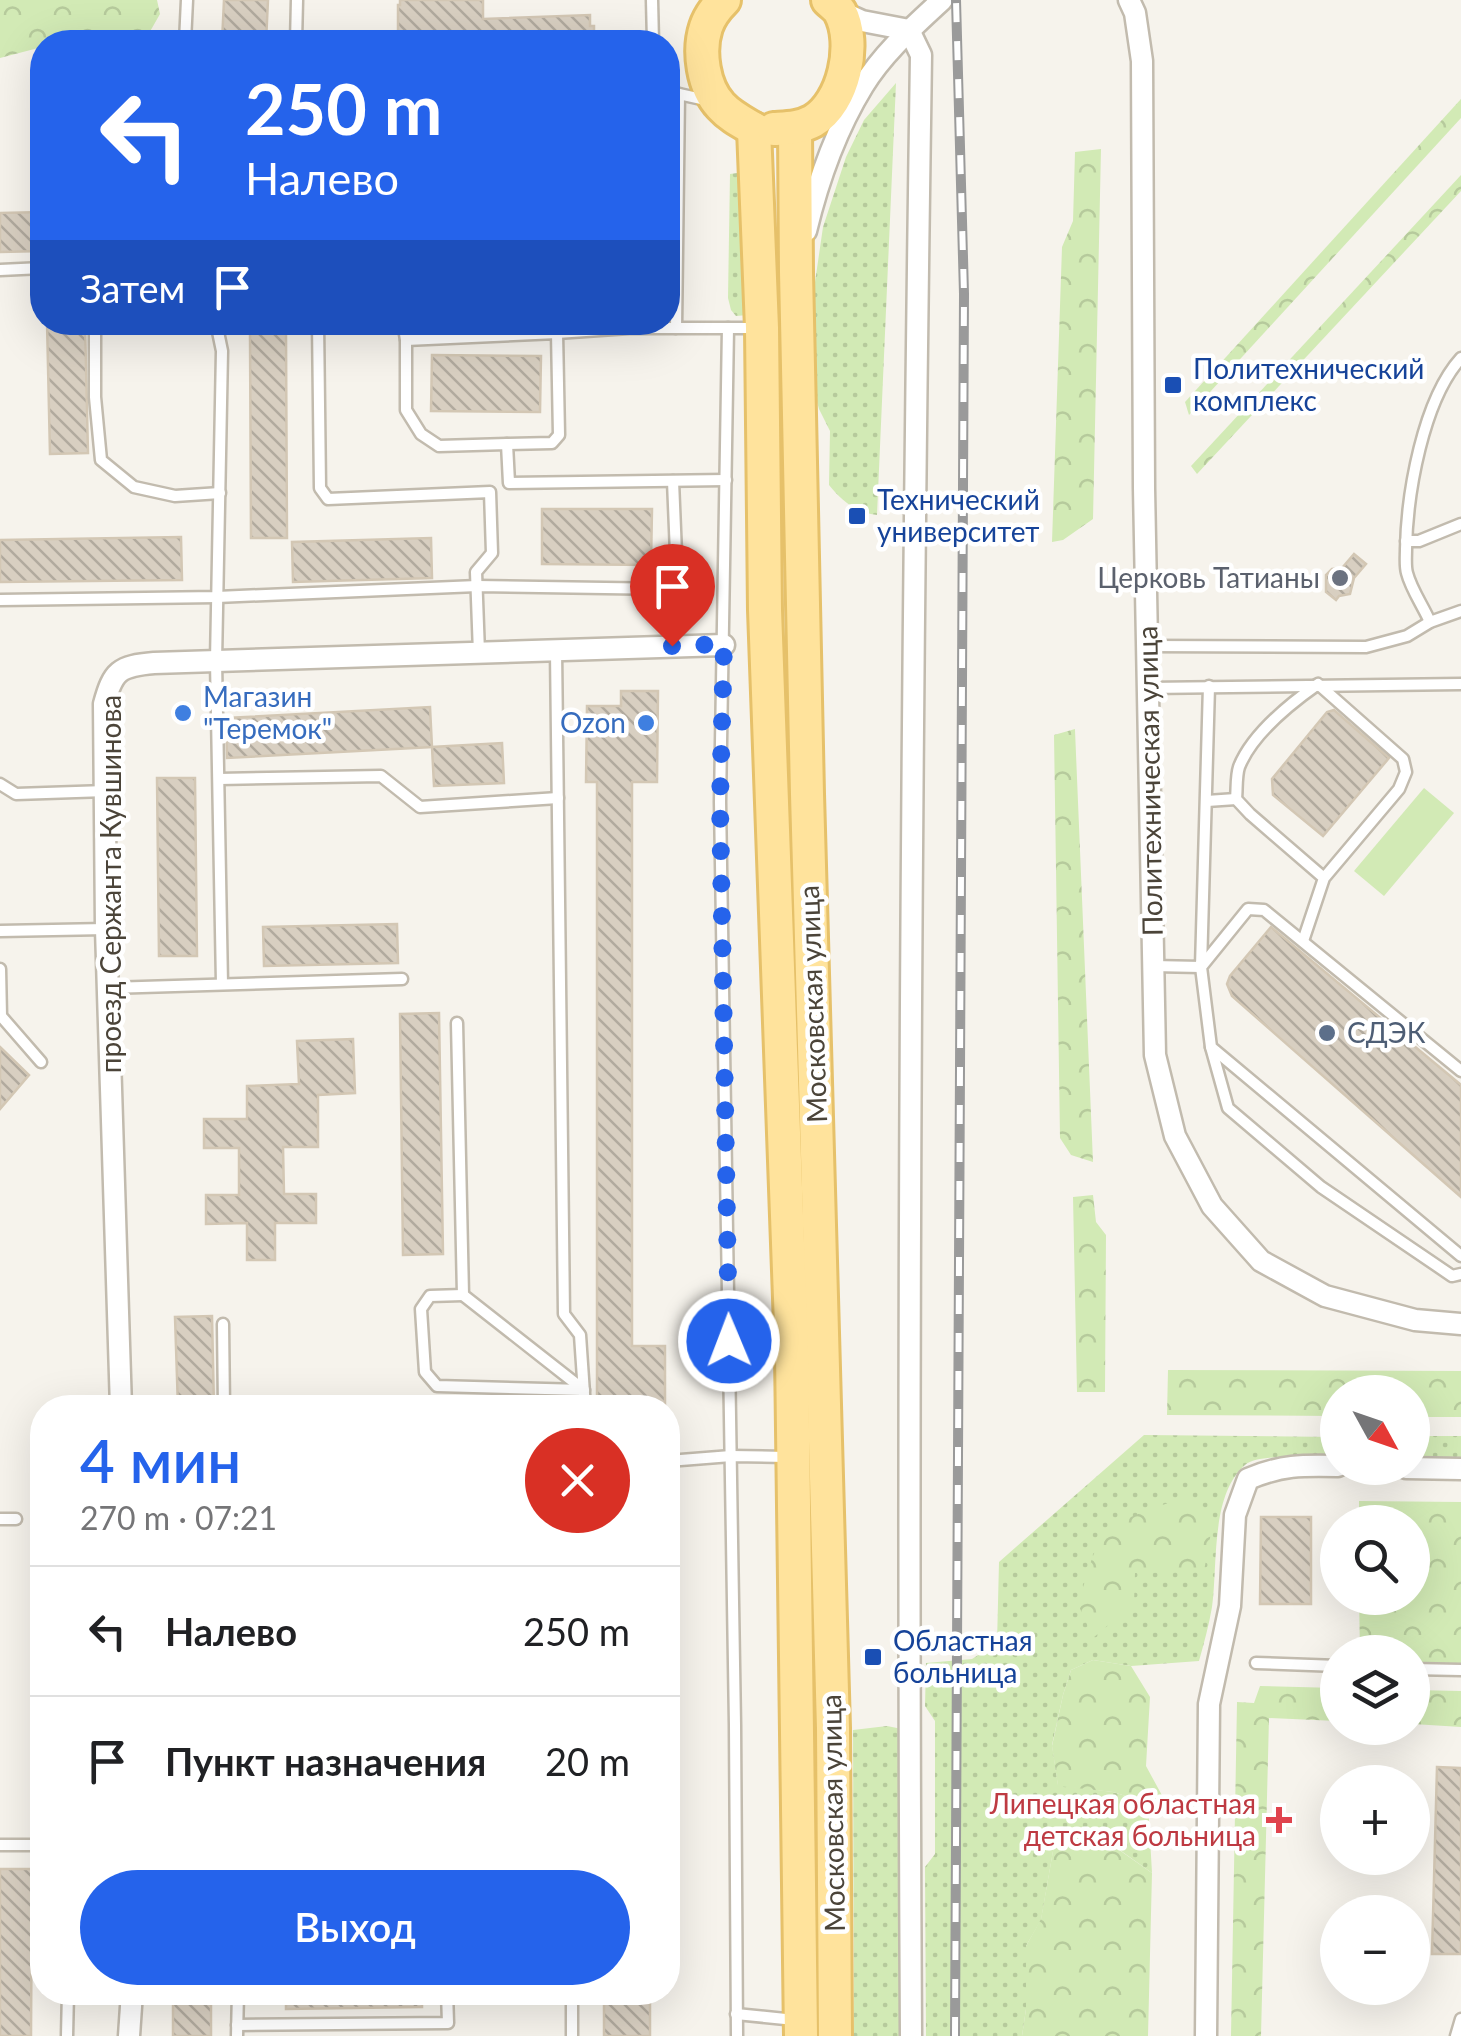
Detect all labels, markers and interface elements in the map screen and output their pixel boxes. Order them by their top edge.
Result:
text: 250 m [245,66,442,150]
icon: left [80,70,210,200]
text: Налево [245,151,399,205]
icon: arrive [205,260,260,315]
text: Затем [80,265,185,311]
place label: Политехнический комплекс [1193,351,1424,417]
marker: Политехнический комплекс [1162,374,1184,396]
place label: Технический университет [877,482,1040,548]
marker: Технический университет [846,505,868,527]
pin [630,544,715,647]
icon: arrive [645,559,700,614]
place label: Церковь Татианы [1097,560,1320,594]
marker: Церковь Татианы [1329,567,1351,589]
street label: Политехническая улица [1129,625,1169,937]
place label: Магазин "Теремок" [203,679,332,745]
street label: проезд Сержанта Кувшинова [93,695,127,1073]
marker: Магазин "Теремок" [172,702,194,724]
place label: Ozon [560,705,626,739]
marker: Ozon [635,712,657,734]
street label: Московская улица [791,885,833,1123]
place label: СДЭК [1347,1015,1426,1049]
marker: СДЭК [1316,1022,1338,1044]
position arrow [677,1289,781,1393]
north arrow [1320,1375,1430,1485]
map controls [1320,1375,1430,2005]
text: 4 мин [80,1424,241,1496]
button: close [525,1428,630,1533]
text: 270 m · 07:21 [80,1498,277,1537]
button: search [1320,1505,1430,1615]
icon: left [80,1604,135,1659]
text: Налево [165,1608,297,1654]
text: 250 m [523,1608,630,1654]
place label: Областная больница [893,1623,1033,1689]
button: layers [1320,1635,1430,1745]
marker: Областная больница [862,1646,884,1668]
street label: Московская улица [813,1694,851,1932]
icon: arrive [80,1734,135,1789]
text: Пункт назначения [165,1738,486,1784]
text: 20 m [545,1738,630,1784]
button: + [1320,1765,1430,1875]
place label: Липецкая областная детская больница [989,1786,1256,1852]
marker: Липецкая областная детская больница [1266,1807,1292,1833]
button: Выход [80,1870,630,1985]
button: − [1320,1895,1430,2005]

